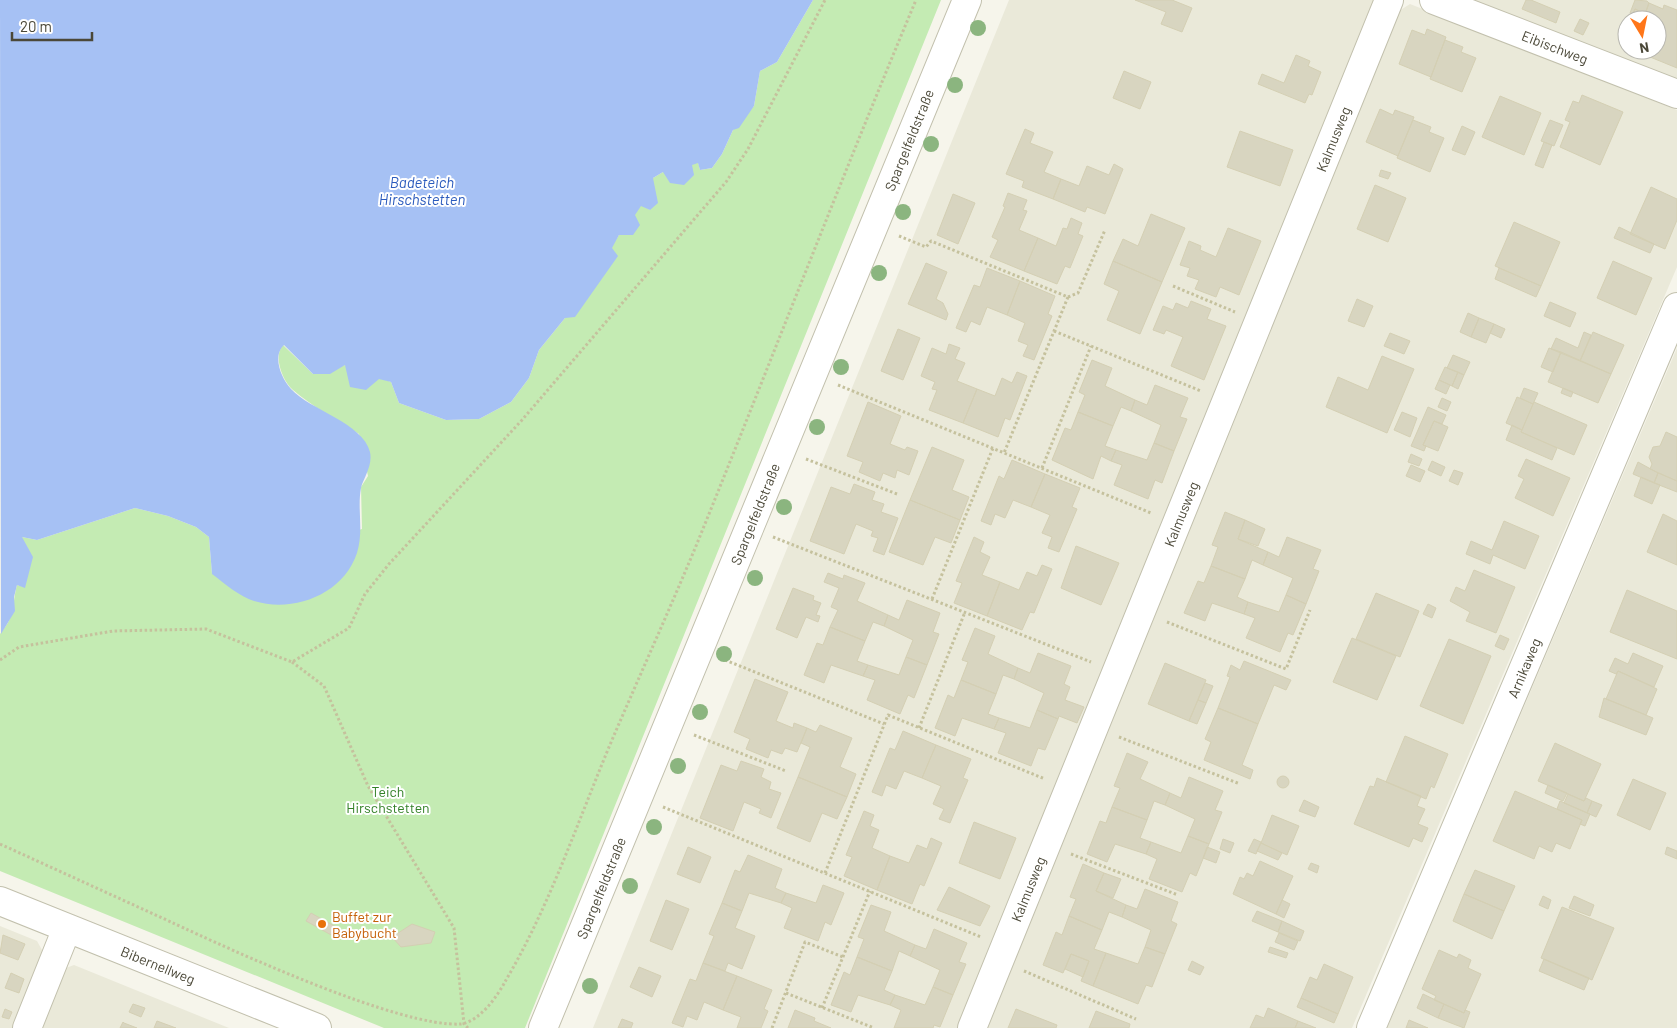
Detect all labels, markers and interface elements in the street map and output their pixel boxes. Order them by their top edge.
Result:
scale bar [12,10,92,42]
north arrow [1617,10,1667,60]
text: 20 m [20,17,52,35]
street label: Eibischweg [1520,27,1590,67]
text: N [1638,39,1650,57]
street label: Spargelfeldstraße [881,87,937,193]
street label: Kalmusweg [1312,104,1354,174]
water label: Badeteich Hirschstetten [379,173,465,208]
street label: Spargelfeldstraße [727,461,783,567]
street label: Kalmusweg [1160,479,1202,549]
street label: Arnikaweg [1504,635,1544,701]
park label: Teich Hirschstetten [346,783,430,816]
street label: Spargelfeldstraße [573,835,629,941]
street label: Kalmusweg [1007,854,1049,924]
place label: Buffet zur Babybucht [332,908,397,941]
marker: Buffet zur Babybucht [316,918,328,930]
street label: Bibernellweg [118,942,198,988]

